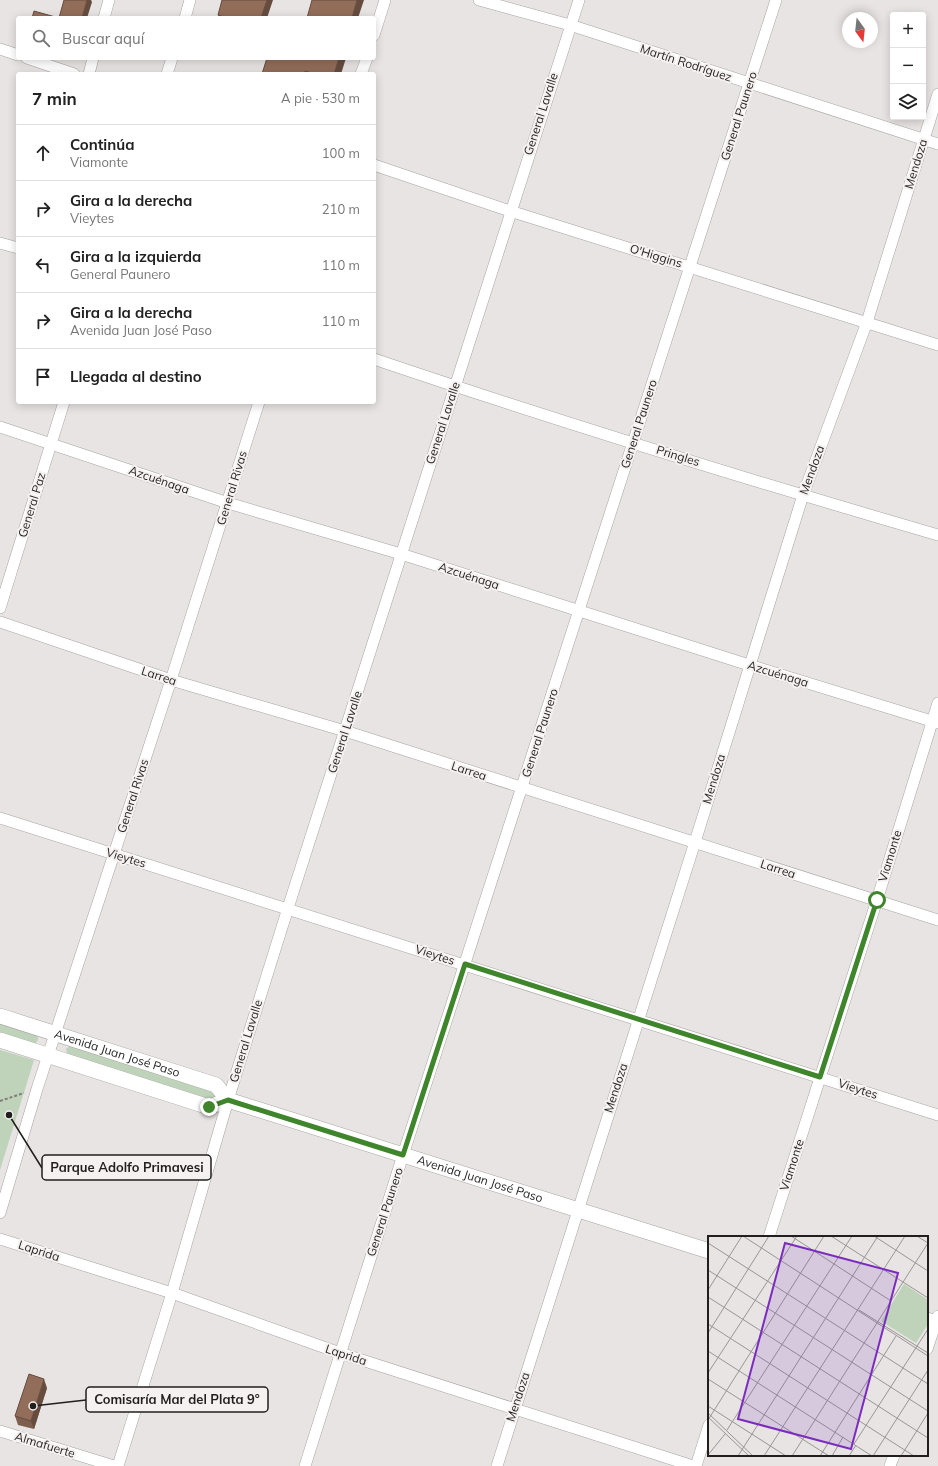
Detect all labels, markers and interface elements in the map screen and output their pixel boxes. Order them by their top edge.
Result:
north arrow [842,12,878,48]
map controls [890,12,926,120]
button: + [890,12,926,48]
search box [16,16,376,60]
icon: search [30,27,52,49]
text: Buscar aquí [62,29,144,48]
street label: Martín Rodríguez [638,41,734,84]
button: − [890,48,926,84]
street label: General Paunero [717,69,760,162]
street label: General Lavalle [520,71,561,157]
button: layers [890,84,926,120]
text: 7 min [32,88,77,109]
text: A pie · 530 m [281,90,360,106]
text: Continúa [70,135,135,154]
street label: Mendoza [901,137,930,191]
icon: ahead [32,142,54,164]
text: 100 m [322,145,360,161]
text: Viamonte [70,154,128,170]
text: Gira a la derecha [70,191,192,210]
icon: right [32,198,54,220]
text: 210 m [322,201,360,217]
text: Vieytes [70,210,114,226]
street label: O'Higgins [628,240,684,271]
text: Gira a la izquierda [70,247,201,266]
icon: left [32,254,54,276]
text: 110 m [322,257,360,273]
text: General Paunero [70,266,170,282]
text: Gira a la derecha [70,303,192,322]
icon: right [32,310,54,332]
text: 110 m [322,313,360,329]
text: Avenida Juan José Paso [70,322,212,338]
icon: arrive [32,366,54,388]
text: Llegada al destino [70,367,202,386]
street label: General Paunero [617,377,660,470]
street label: General Lavalle [422,380,463,466]
street label: Pringles [655,442,702,469]
street label: Mendoza [796,443,827,496]
street label: General Rivas [213,449,250,527]
street label: Azcuénaga [127,462,191,497]
street label: General Paz [15,470,49,539]
street label: Azcuénaga [437,559,501,592]
street label: Azcuénaga [746,657,810,690]
street label: Larrea [140,663,179,688]
street label: General Paunero [518,686,561,779]
street label: General Lavalle [324,689,365,775]
street label: Mendoza [699,752,728,806]
street label: General Rivas [114,757,152,835]
street label: Larrea [450,758,489,783]
street label: Viamonte [875,828,905,884]
street label: Vieytes [104,844,148,871]
street label: Larrea [759,856,798,881]
route start [868,891,886,909]
street label: Vieytes [413,941,457,968]
street label: General Lavalle [226,998,265,1084]
street label: Avenida Juan José Paso [53,1026,182,1080]
street label: Mendoza [600,1061,631,1115]
street label: Vieytes [836,1075,880,1102]
route end [200,1098,218,1116]
street label: Viamonte [776,1137,807,1193]
street label: Avenida Juan José Paso [415,1152,545,1205]
callout: Parque Adolfo Primavesi [42,1155,211,1180]
text: Parque Adolfo Primavesi [50,1159,204,1175]
street label: General Paunero [363,1165,406,1258]
inset map [708,1236,928,1456]
street label: Laprida [17,1237,62,1264]
street label: Laprida [324,1341,369,1368]
street label: Mendoza [502,1370,533,1424]
callout: Comisaría Mar del Plata 9° [86,1387,268,1412]
text: Comisaría Mar del Plata 9° [94,1391,260,1407]
street label: Almafuerte [13,1428,77,1461]

